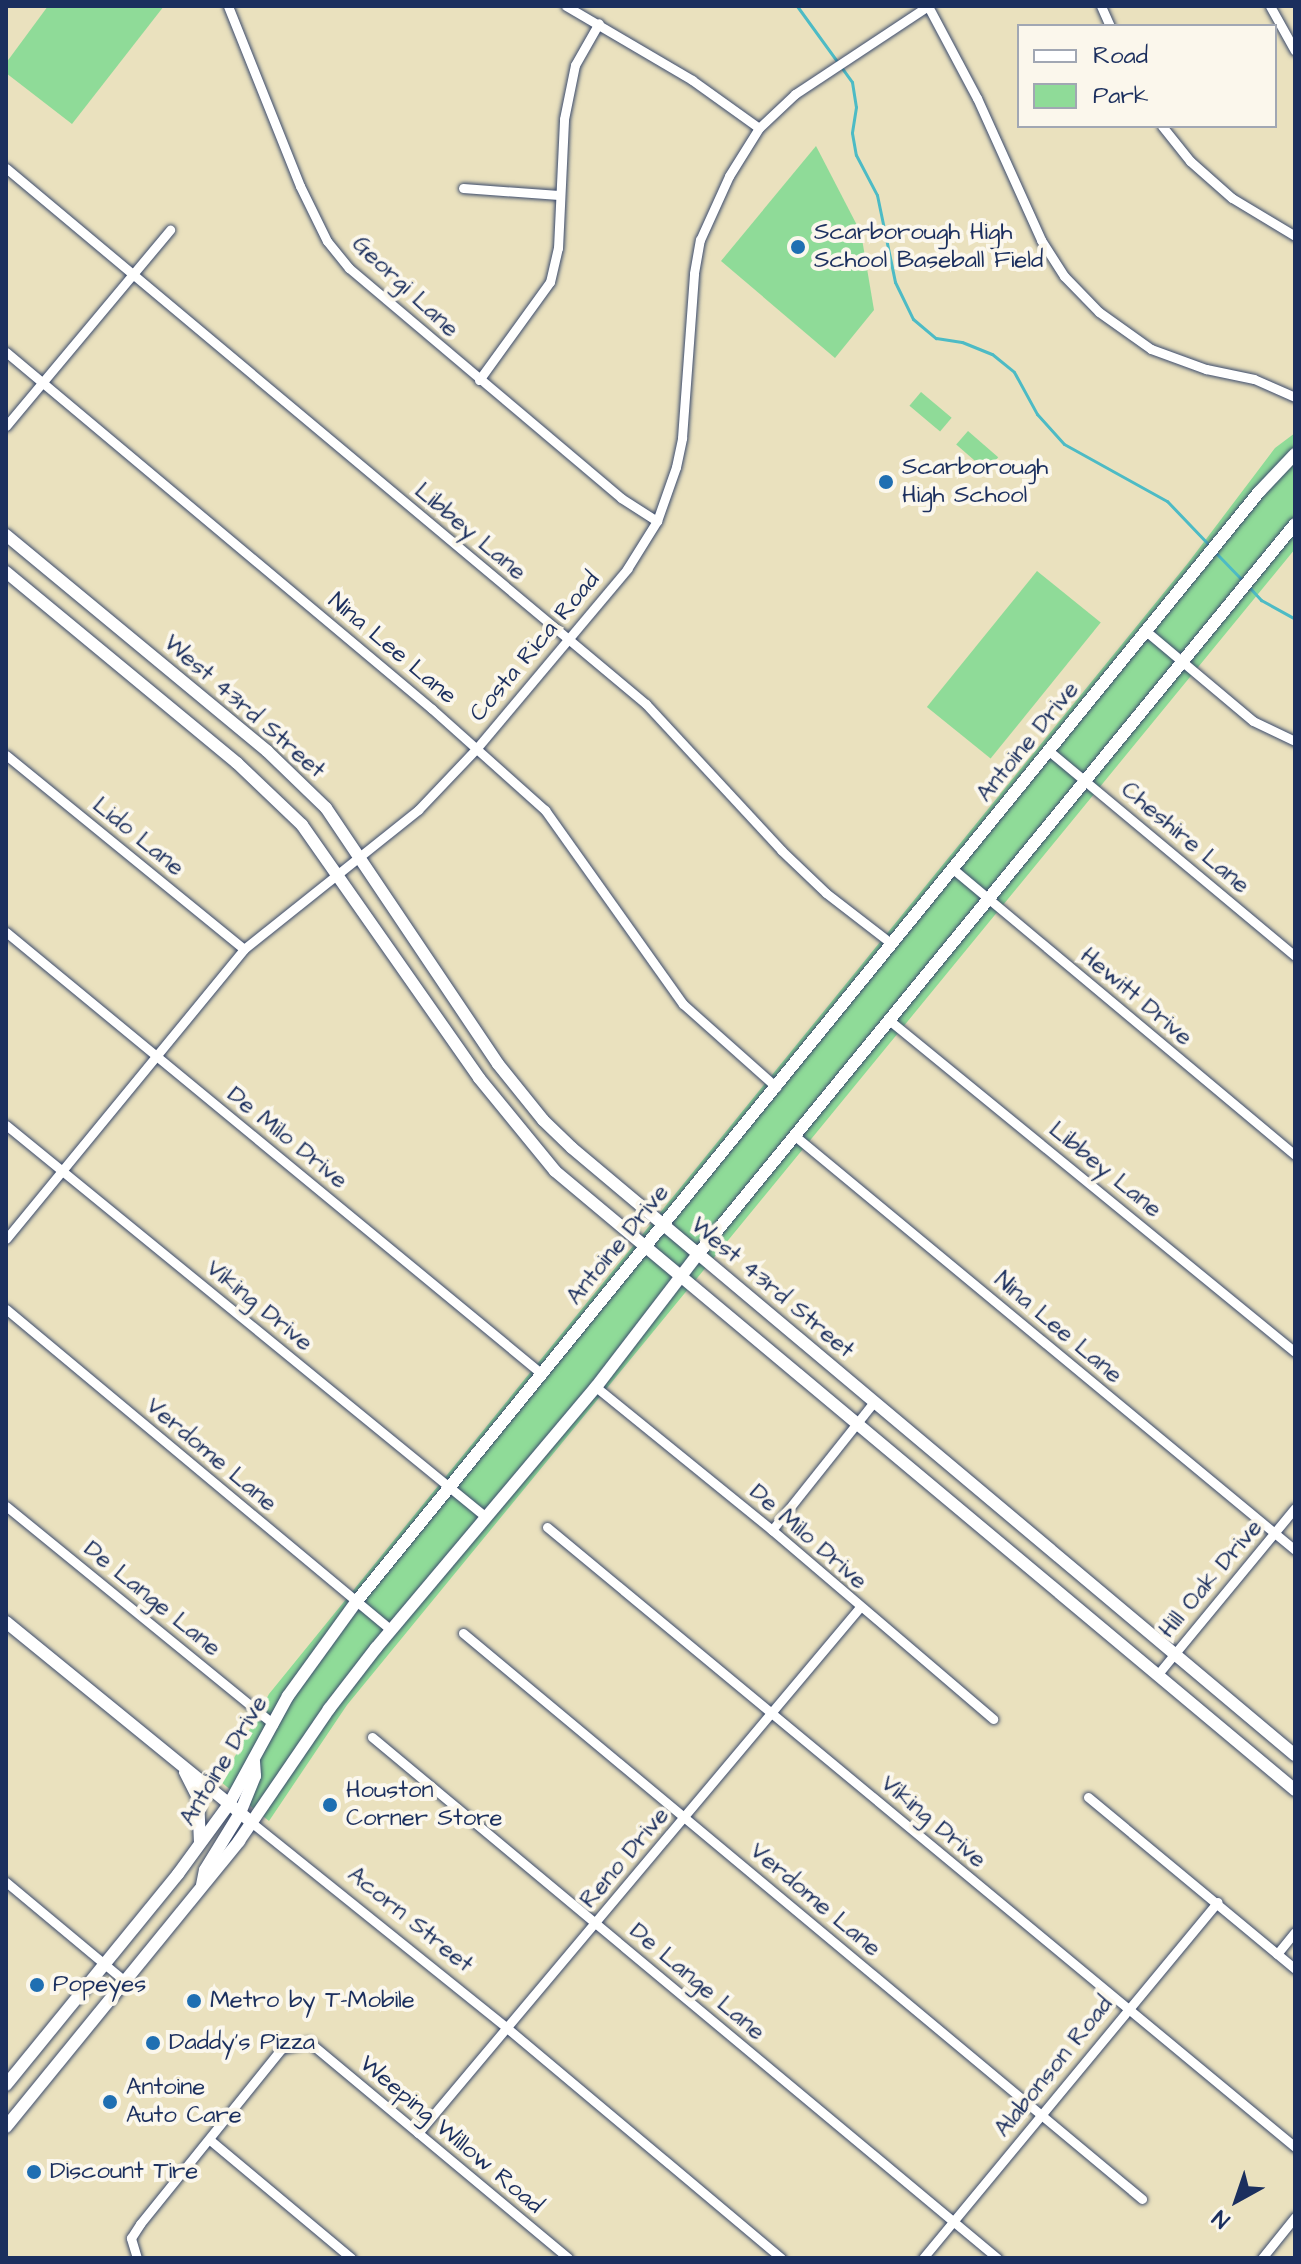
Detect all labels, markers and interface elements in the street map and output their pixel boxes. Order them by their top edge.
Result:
legend [1017,24,1277,128]
text: Road [1093,39,1148,73]
text: Park [1093,79,1149,113]
place label: Scarborough High School Baseball Field [814,219,1043,275]
street label: Georgi Lane [346,230,464,344]
marker: Scarborough High School Baseball Field [789,238,807,256]
place label: Scarborough High School [902,454,1048,510]
marker: Scarborough High School [877,473,895,491]
street label: Libbey Lane [408,477,532,587]
street label: Costa Rica Road [464,566,606,728]
street label: Nina Lee Lane [322,587,462,711]
street label: West 43rd Street [157,629,331,785]
street label: Antoine Drive [971,676,1085,808]
street label: Cheshire Lane [1115,776,1255,900]
street label: Lido Lane [86,791,190,883]
street label: Hewitt Drive [1074,942,1198,1052]
street label: De Milo Drive [221,1081,353,1195]
street label: Libbey Lane [1043,1116,1167,1224]
street label: Antoine Drive [561,1179,675,1311]
street label: West 43rd Street [684,1211,860,1365]
street label: Viking Drive [200,1254,318,1358]
street label: Nina Lee Lane [988,1266,1128,1390]
street label: Verdome Lane [140,1392,282,1518]
street label: De Milo Drive [743,1478,873,1596]
street label: Hill Oak Drive [1153,1514,1269,1644]
street label: De Lange Lane [78,1535,226,1663]
street label: Antoine Drive [174,1691,274,1831]
street label: Viking Drive [874,1770,992,1874]
place label: Houston Corner Store [346,1777,502,1833]
marker: Houston Corner Store [321,1796,339,1814]
street label: Reno Drive [574,1802,676,1914]
street label: Verdome Lane [744,1837,886,1963]
street label: Acorn Street [342,1861,478,1979]
street label: De Lange Lane [623,1917,771,2047]
place label: Popeyes [53,1971,146,1999]
marker: Popeyes [28,1976,46,1994]
place label: Metro by T-Mobile [210,1987,415,2015]
street label: Alabonson Road [988,1991,1120,2143]
marker: Metro by T-Mobile [185,1992,203,2010]
place label: Daddy's Pizza [169,2029,315,2057]
marker: Daddy's Pizza [144,2034,162,2052]
street label: Weeping Willow Road [353,2050,549,2220]
place label: Antoine Auto Care [126,2074,242,2130]
marker: Antoine Auto Care [101,2093,119,2111]
place label: Discount Tire [50,2158,198,2186]
north arrow [1197,2160,1277,2240]
marker: Discount Tire [25,2163,43,2181]
text: N [1206,2202,1237,2235]

